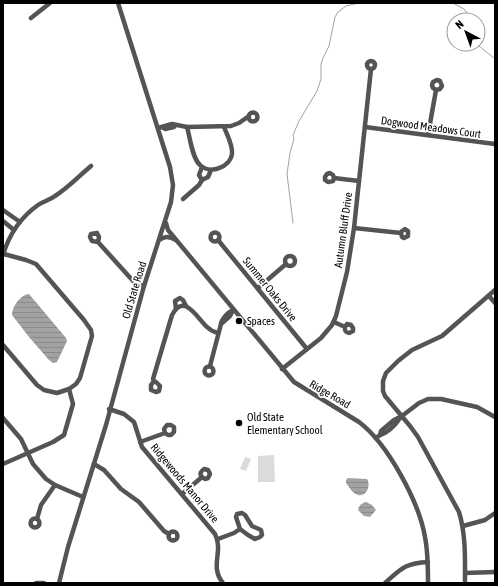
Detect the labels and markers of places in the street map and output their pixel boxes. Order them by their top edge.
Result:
place label: Spaces [247,315,275,327]
marker: Spaces [234,316,244,326]
place label: Old State Elementary School [247,411,323,436]
marker: Old State Elementary School [234,418,244,428]

